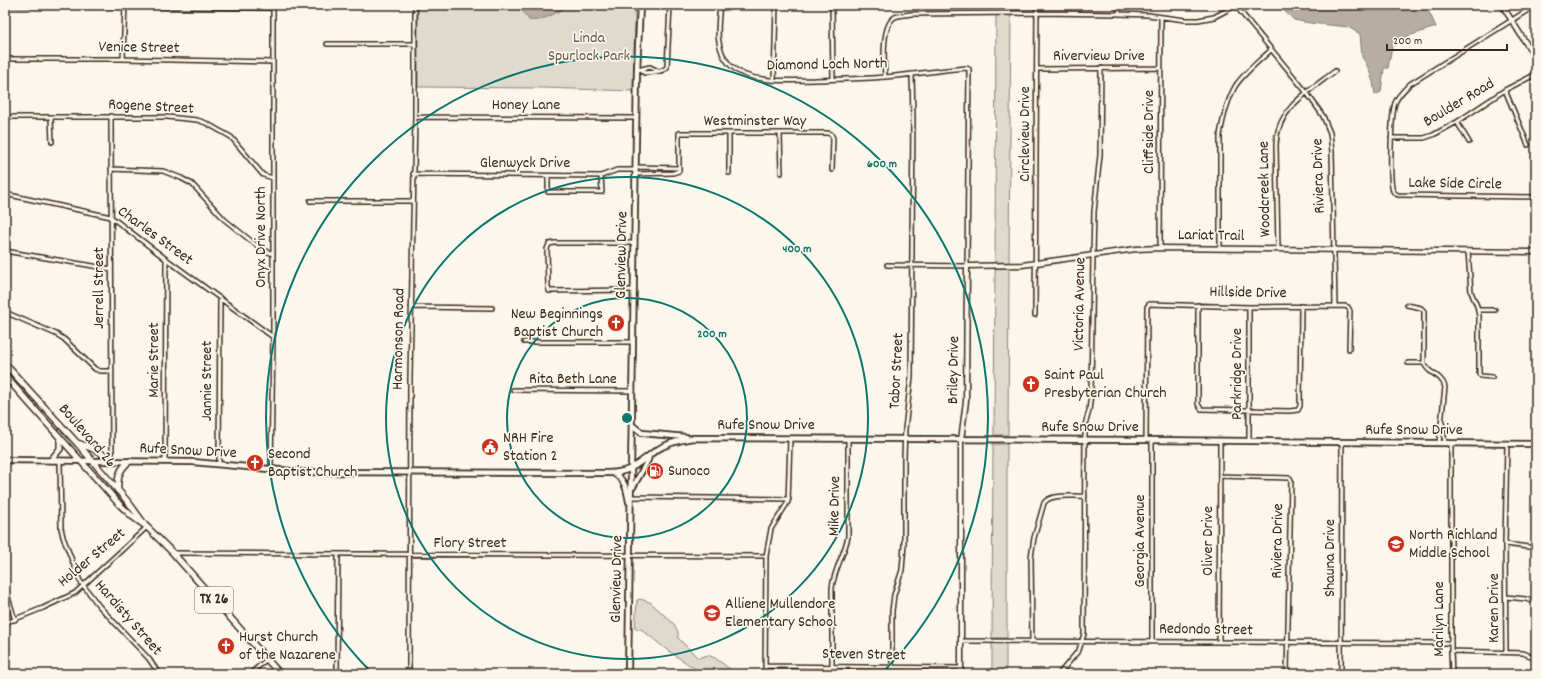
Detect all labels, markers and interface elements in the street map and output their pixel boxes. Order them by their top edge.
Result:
scale bar [1387,26,1507,52]
park label: Linda Spurlock Park [548,27,630,68]
text: 200 m [1393,33,1422,50]
street label: Venice Street [98,36,180,60]
street label: Riverview Drive [1053,45,1145,68]
street label: Diamond Loch North [766,52,888,78]
street label: Boulder Road [1419,73,1499,133]
street label: Circleview Drive [1014,86,1037,182]
street label: Cliffside Drive [1138,90,1161,174]
street label: Rogene Street [107,93,195,121]
street label: Honey Lane [492,94,560,117]
street label: Westminster Way [704,110,807,133]
street label: Riviera Drive [1306,138,1332,214]
street label: Woodcreek Lane [1253,141,1277,237]
street label: Glenwyck Drive [480,152,570,175]
text: 600 m [867,156,897,173]
street label: Lake Side Circle [1408,172,1502,196]
street label: Onyx Drive North [250,186,273,288]
street label: Charles Street [112,201,198,271]
street label: Glenview Drive [610,211,634,299]
street label: Lariat Trail [1178,224,1245,248]
text: 400 m [782,241,812,258]
street label: Jerrell Street [88,247,111,329]
street label: Victoria Avenue [1068,257,1092,351]
street label: Hillside Drive [1209,281,1287,305]
street label: Harmonson Road [387,288,411,390]
place label: New Beginnings Baptist Church [511,303,603,344]
church icon: New Beginnings Baptist Church [606,313,626,333]
street label: Marie Street [143,322,166,398]
text: 200 m [697,326,727,343]
street label: Parkridge Drive [1226,328,1249,420]
street label: Tabor Street [884,332,910,410]
street label: Briley Drive [942,336,966,404]
street label: Jannie Street [196,341,219,421]
place label: Saint Paul Presbyterian Church [1044,364,1167,405]
street label: Rita Beth Lane [529,368,617,391]
church icon: Saint Paul Presbyterian Church [1021,374,1041,394]
street label: Boulevard 26 [53,399,122,473]
centre of rings [620,411,634,425]
street label: Rufe Snow Drive [717,414,815,437]
street label: Rufe Snow Drive [1041,416,1139,439]
street label: Rufe Snow Drive [1365,419,1463,442]
place label: NRH Fire Station 2 [503,427,557,468]
street label: Rufe Snow Drive [139,437,237,465]
public building icon: NRH Fire Station 2 [480,437,500,457]
place label: Second Baptist Church [268,443,357,484]
church icon: Second Baptist Church [245,453,265,473]
place label: Sunoco [668,460,710,483]
fuel station icon: Sunoco [645,461,665,481]
street label: Mike Drive [823,476,847,536]
street label: Georgia Avenue [1129,494,1152,588]
street label: Riviera Drive [1266,503,1290,579]
street label: Oliver Drive [1197,506,1220,576]
street label: Shauna Drive [1319,519,1342,597]
street label: Holder Street [53,523,131,593]
place label: North Richland Middle School [1409,524,1498,565]
street label: Flory Street [433,532,507,555]
school or university icon: North Richland Middle School [1386,534,1406,554]
street label: Glenview Drive [605,535,629,623]
street label: Karen Drive [1483,573,1506,643]
street label: Hardisty Street [89,575,167,661]
street label: Marilyn Lane [1428,581,1451,657]
road number: TX 26 [195,587,233,613]
place label: Alliene Mullendore Elementary School [725,593,837,634]
school or university icon: Alliene Mullendore Elementary School [702,603,722,623]
street label: Redondo Street [1159,618,1253,642]
place label: Hurst Church of the Nazarene [239,626,336,667]
church icon: Hurst Church of the Nazarene [216,636,236,656]
street label: Steven Street [822,643,906,667]

